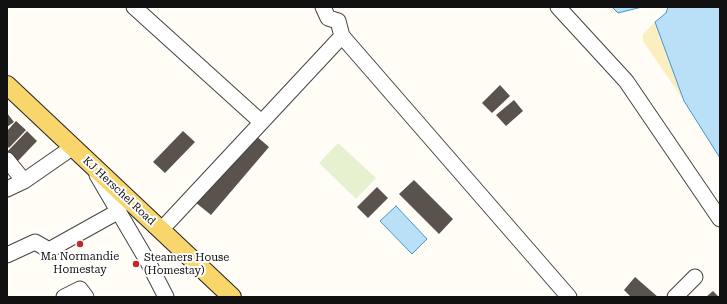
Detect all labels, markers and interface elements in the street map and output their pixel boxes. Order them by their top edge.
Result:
street label: KJ Herschel Road [80,154,158,228]
marker: Ma Normandie Homestay [75,239,85,249]
place label: Ma Normandie Homestay [41,250,119,276]
place label: Steamers House (Homestay) [144,251,229,277]
marker: Steamers House (Homestay) [131,259,141,269]

